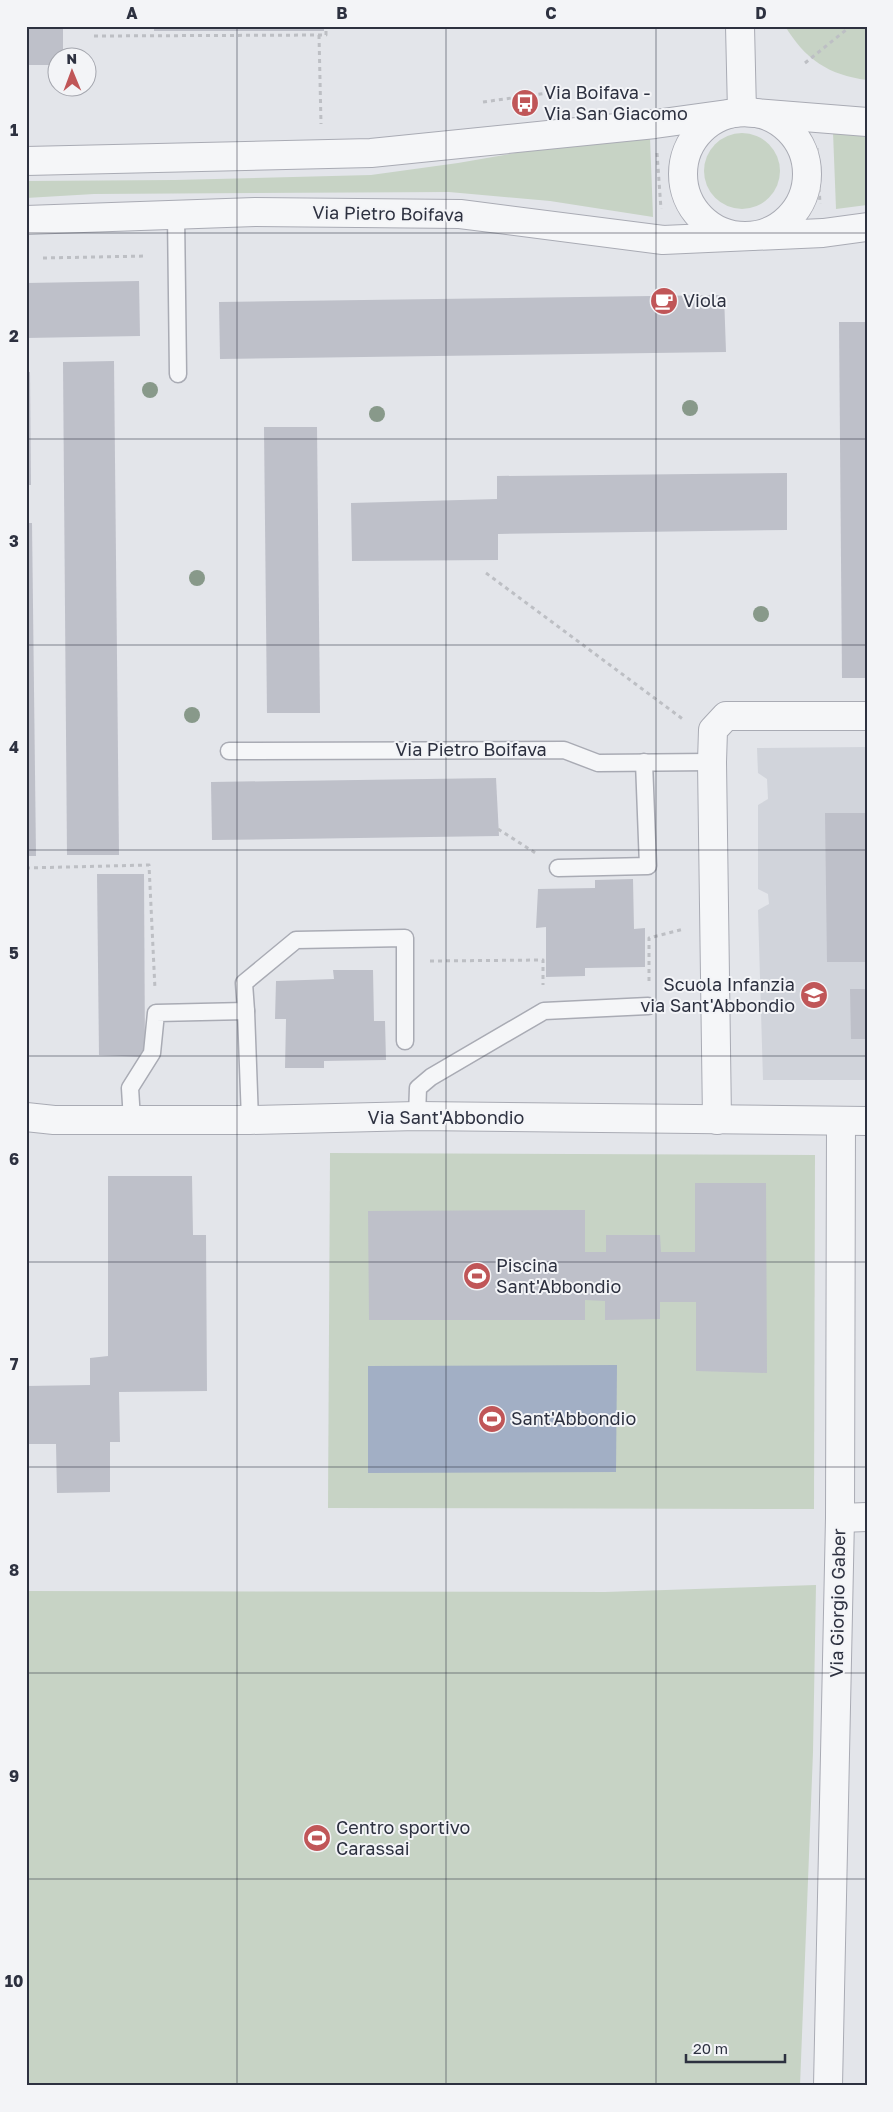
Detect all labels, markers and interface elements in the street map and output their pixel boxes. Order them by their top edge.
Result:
text: A [126,3,138,23]
text: B [336,3,348,23]
text: C [545,3,557,23]
text: D [755,3,767,23]
north arrow [48,48,98,98]
text: N [66,50,77,67]
place label: Via Boifava - Via San Giacomo [544,81,688,124]
bus stop icon: Via Boifava - Via San Giacomo [510,88,540,118]
text: 1 [10,120,18,140]
street label: Via Pietro Boifava [312,201,464,225]
cafe icon: Viola [649,286,679,316]
place label: Viola [683,289,727,311]
text: 2 [9,326,19,346]
text: 3 [9,531,19,551]
text: 4 [9,737,19,757]
street label: Via Pietro Boifava [395,738,547,760]
text: 5 [9,943,19,963]
place label: Scuola Infanzia via Sant'Abbondio [640,973,795,1016]
school or university icon: Scuola Infanzia via Sant'Abbondio [799,980,829,1010]
street label: Via Sant'Abbondio [368,1106,524,1128]
text: 6 [9,1149,19,1169]
place label: Piscina Sant'Abbondio [496,1254,621,1297]
sports icon: Piscina Sant'Abbondio [462,1261,492,1291]
text: 7 [10,1354,19,1374]
sports icon: Sant'Abbondio [477,1404,507,1434]
place label: Sant'Abbondio [511,1407,636,1429]
street label: Via Giorgio Gaber [825,1528,849,1678]
text: 8 [9,1560,19,1580]
text: 9 [9,1766,19,1786]
place label: Centro sportivo Carassai [336,1816,470,1859]
sports icon: Centro sportivo Carassai [302,1823,332,1853]
text: 10 [5,1971,23,1991]
scale bar [686,2032,784,2064]
text: 20 m [693,2039,728,2057]

